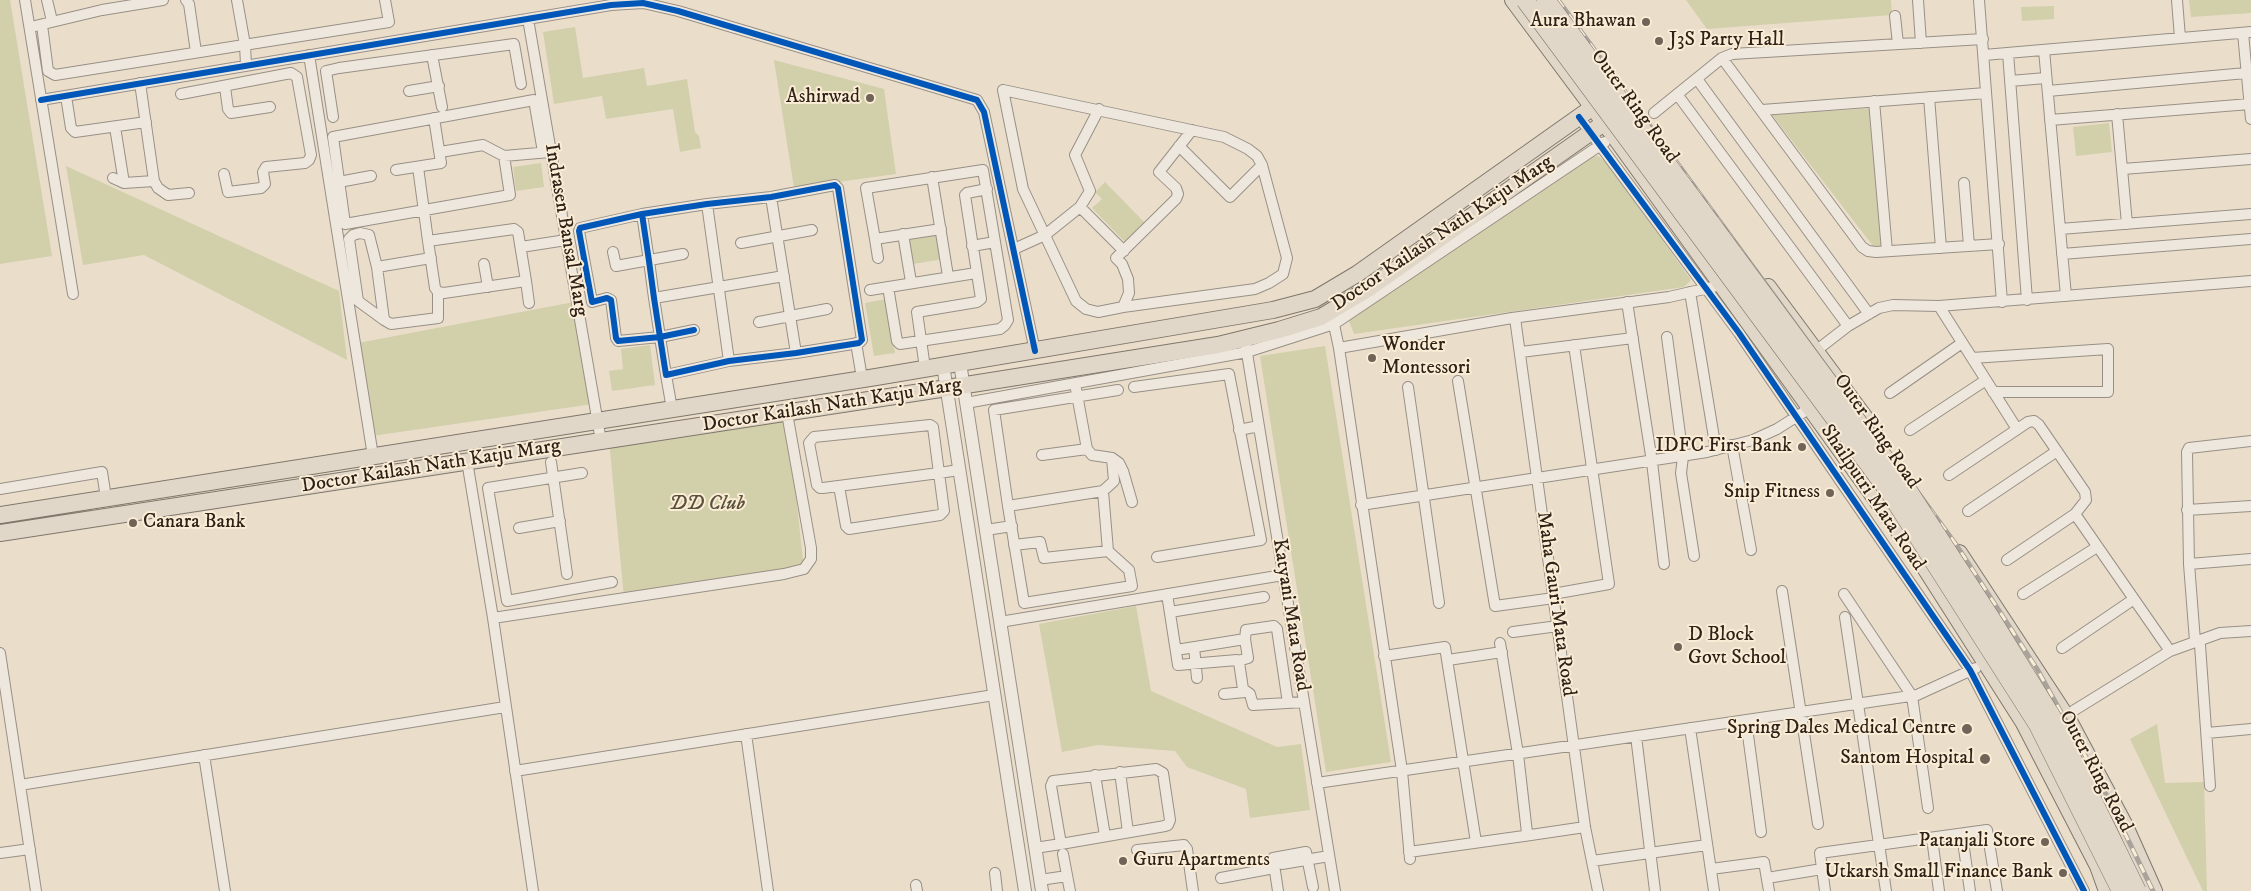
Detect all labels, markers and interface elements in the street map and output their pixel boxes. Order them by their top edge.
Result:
place label: Aura Bhawan [1530,10,1636,34]
marker: Aura Bhawan [1640,16,1652,28]
place label: J3S Party Hall [1669,29,1784,53]
marker: J3S Party Hall [1653,35,1665,47]
street label: Outer Ring Road [1585,46,1683,168]
place label: Ashirwad [786,86,860,110]
marker: Ashirwad [864,92,876,104]
street label: Indrasen Bansal Marg [538,142,592,318]
street label: Doctor Kailash Nath Katju Marg [1328,151,1558,317]
place label: Wonder Montessori [1382,334,1470,381]
marker: Wonder Montessori [1366,352,1378,364]
street label: Outer Ring Road [1828,370,1924,494]
street label: Doctor Kailash Nath Katju Marg [701,374,963,438]
street label: Shailputri Mata Road [1814,420,1930,576]
street label: Doctor Kailash Nath Katju Marg [300,435,562,499]
place label: IDFC First Bank [1655,435,1792,459]
marker: IDFC First Bank [1796,441,1808,453]
place label: Snip Fitness [1724,481,1820,505]
marker: Snip Fitness [1824,487,1836,499]
park label: DD Club [669,493,745,517]
street label: Maha Gauri Mata Road [1530,510,1580,698]
place label: Canara Bank [143,511,245,535]
marker: Canara Bank [127,517,139,529]
street label: Katyani Mata Road [1266,537,1314,693]
place label: D Block Govt School [1688,624,1786,671]
marker: D Block Govt School [1672,641,1684,653]
street label: Outer Ring Road [2053,707,2137,837]
place label: Spring Dales Medical Centre [1727,717,1956,741]
marker: Spring Dales Medical Centre [1960,722,1974,736]
place label: Santom Hospital [1840,747,1974,771]
marker: Santom Hospital [1978,752,1992,766]
place label: Patanjali Store [1919,830,2035,854]
marker: Patanjali Store [2039,836,2051,848]
place label: Guru Apartments [1133,849,1270,873]
marker: Guru Apartments [1117,855,1129,867]
place label: Utkarsh Small Finance Bank [1824,861,2053,885]
marker: Utkarsh Small Finance Bank [2057,867,2069,879]

